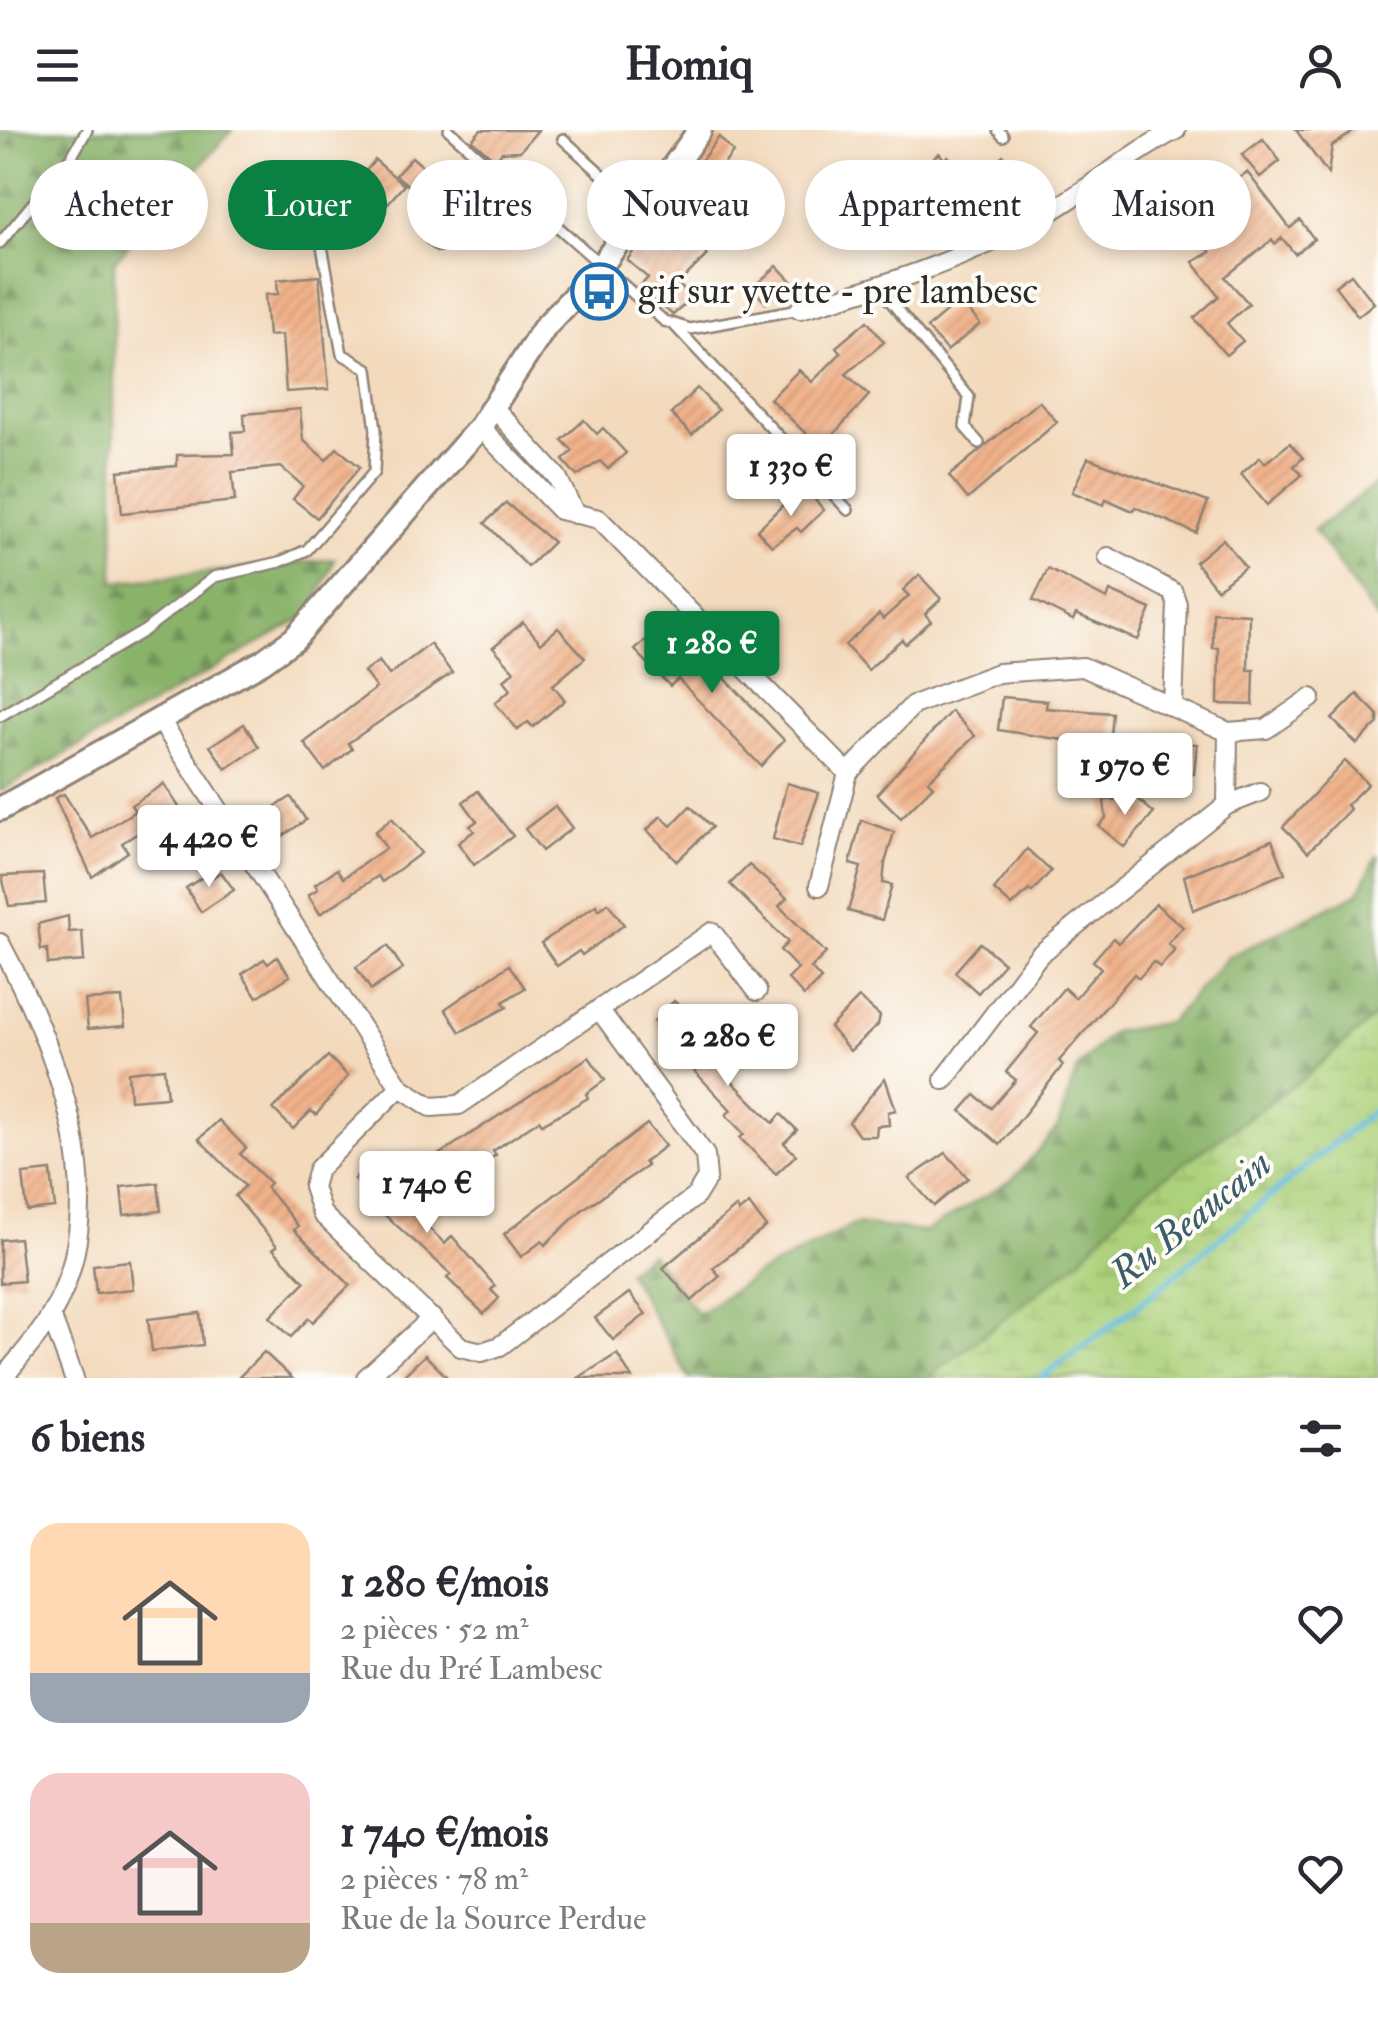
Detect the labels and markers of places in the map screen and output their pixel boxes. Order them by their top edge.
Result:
bus stop icon: gif sur yvette - pre lambesc [569,261,629,321]
place label: gif sur yvette - pre lambesc [638,267,1038,315]
pin: 1 330 € [699,434,883,519]
pin: 1 280 € [620,611,804,696]
pin: 1 970 € [1033,733,1217,818]
pin: 4 420 € [117,805,301,890]
pin: 2 280 € [636,1004,820,1089]
pin: 1 740 € [335,1151,519,1236]

